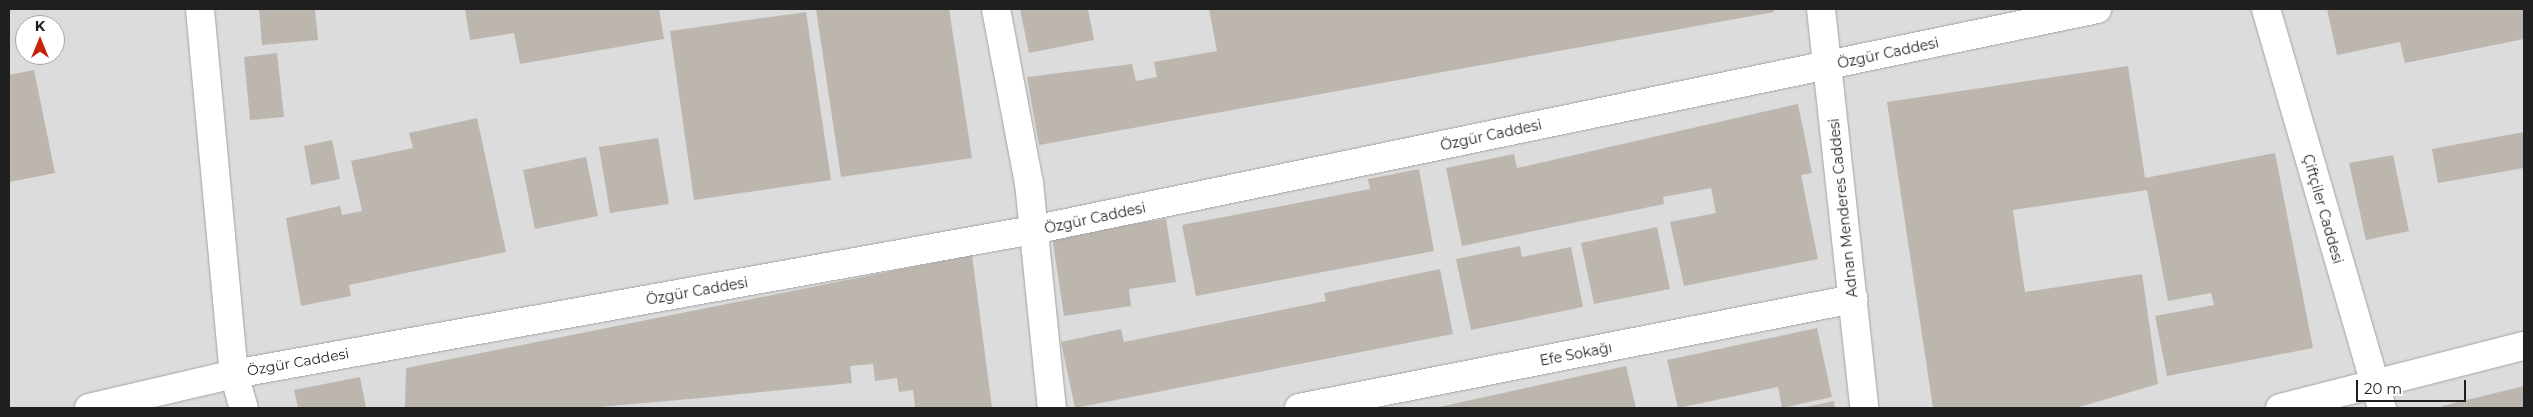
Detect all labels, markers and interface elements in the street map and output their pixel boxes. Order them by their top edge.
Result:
north arrow [15,15,65,65]
text: K [35,17,45,35]
street label: Özgür Caddesi [1836,34,1940,72]
street label: Özgür Caddesi [1439,116,1543,154]
street label: Adnan Menderes Caddesi [1825,118,1861,298]
street label: Çiftçiler Caddesi [2299,152,2347,266]
street label: Özgür Caddesi [1043,199,1147,237]
street label: Özgür Caddesi [645,274,749,308]
street label: Efe Sokağı [1538,339,1614,369]
street label: Özgür Caddesi [246,345,350,379]
scale bar [2358,370,2468,402]
text: 20 m [2364,379,2402,398]

